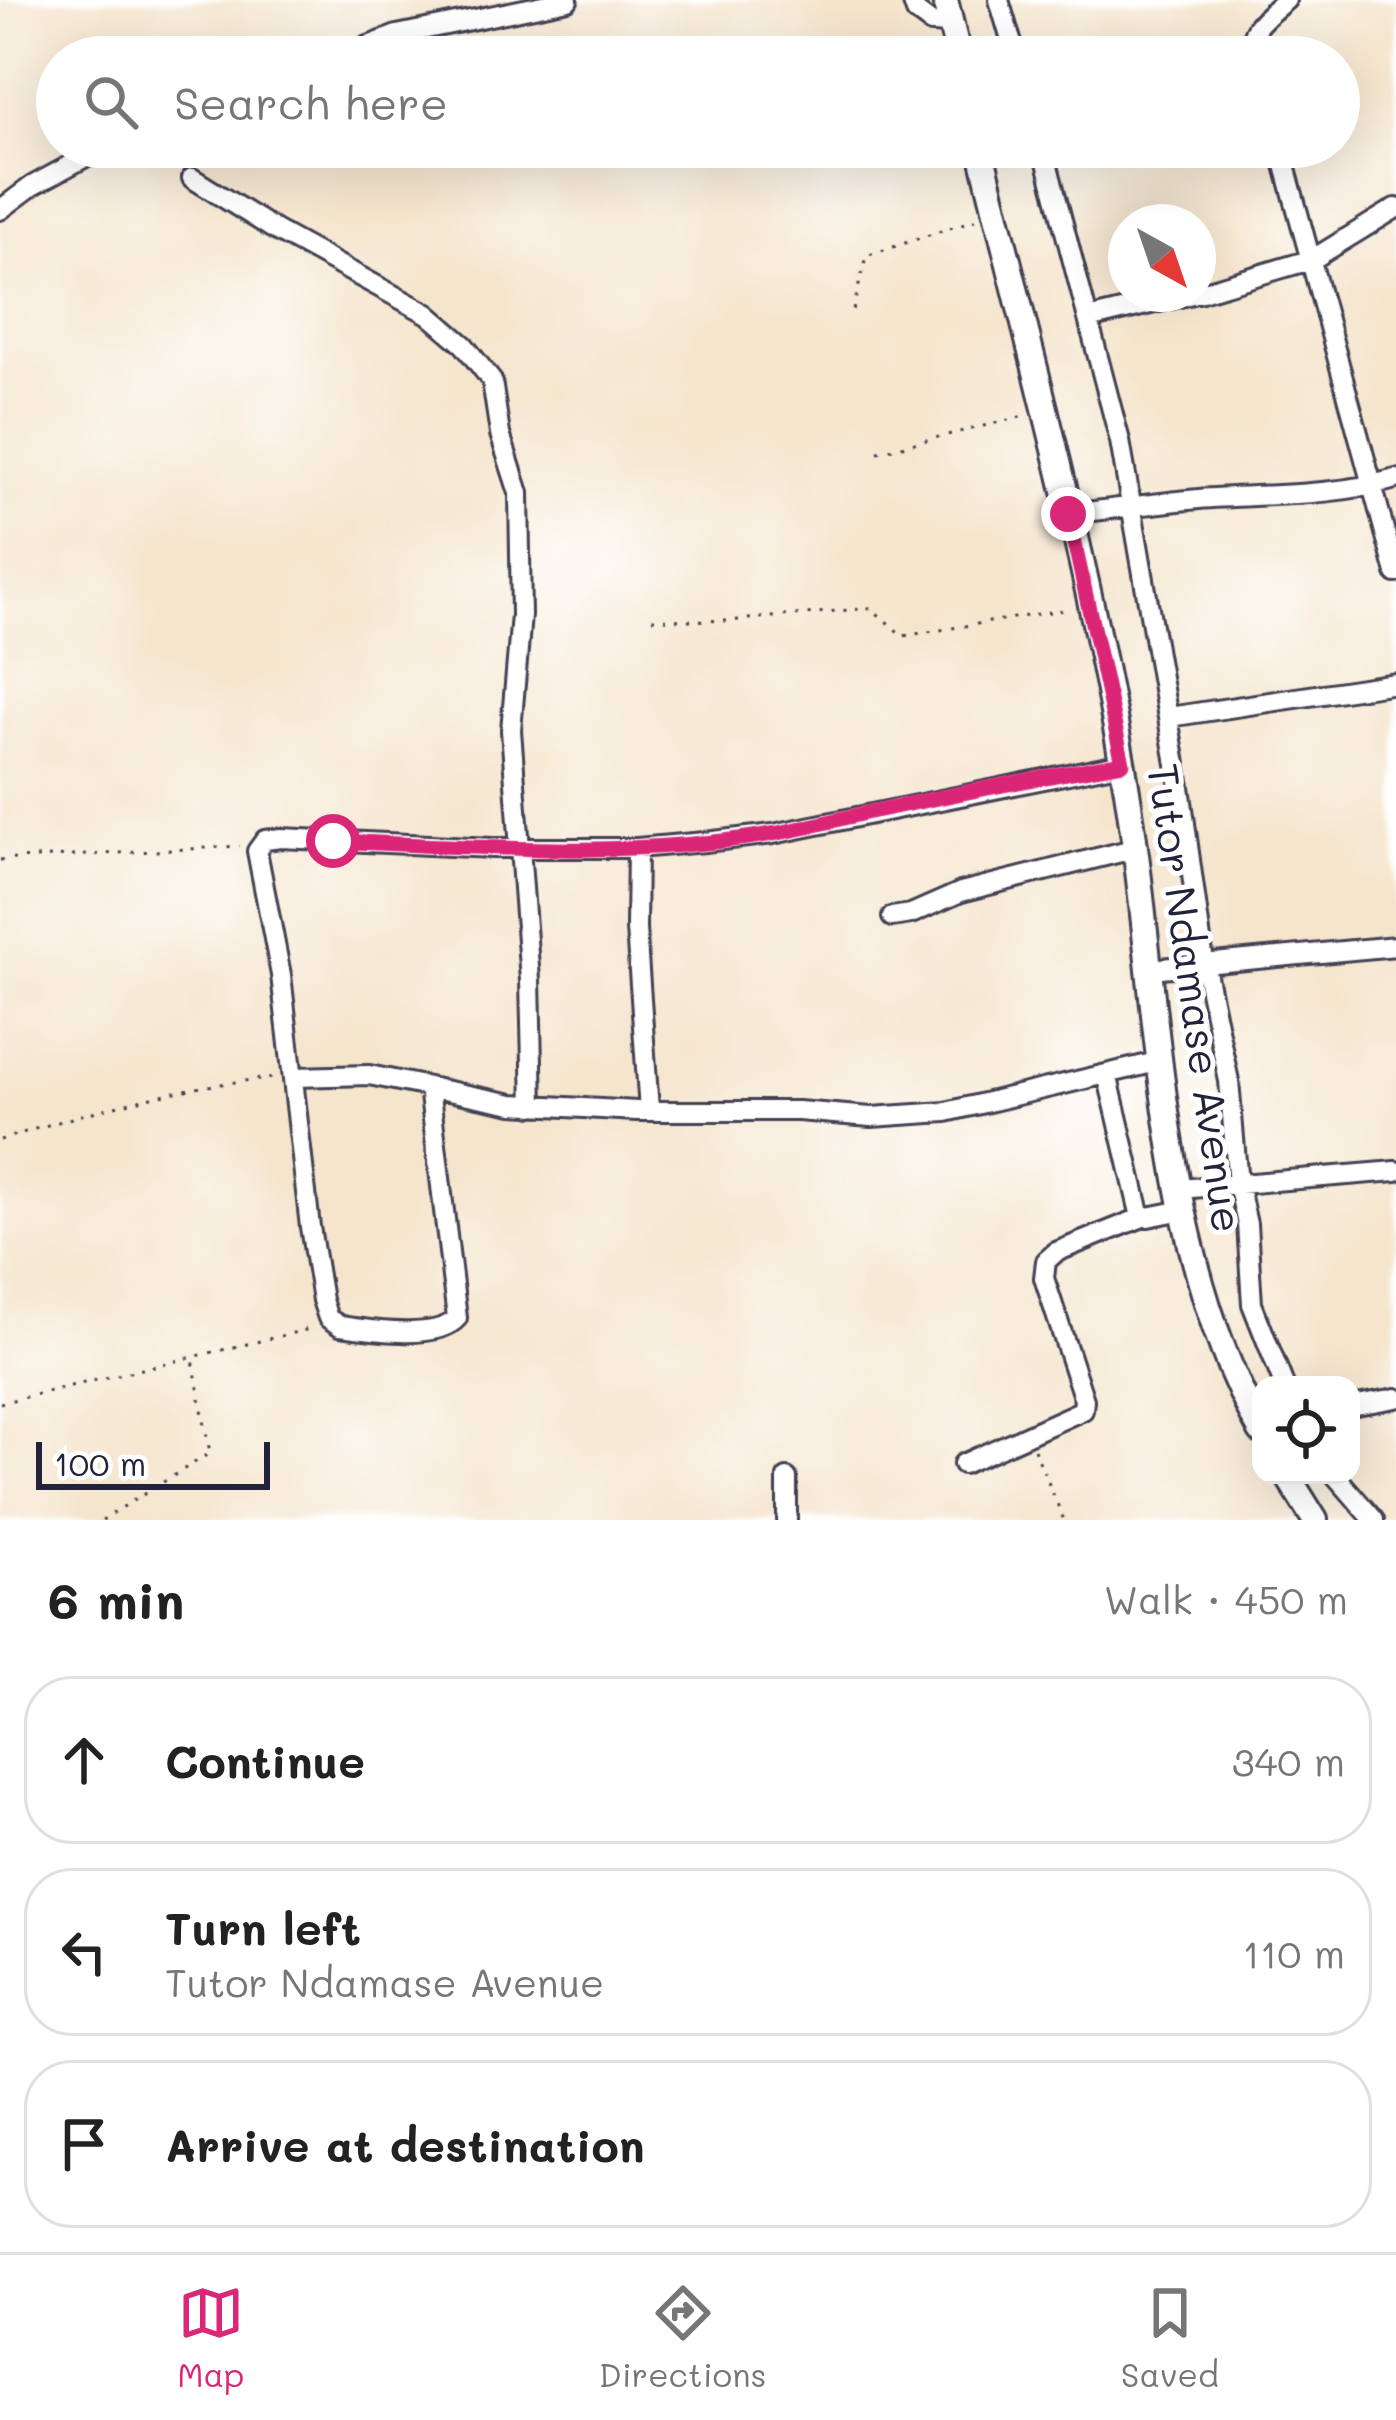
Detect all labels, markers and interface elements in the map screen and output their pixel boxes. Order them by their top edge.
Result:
search box [36,36,1360,168]
icon: search [78,69,144,135]
text: Search here [174,73,448,131]
north arrow [1108,204,1216,312]
route end [1041,487,1095,541]
street label: Tutor Ndamase Avenue [1136,760,1257,1236]
route start [306,814,360,868]
map controls [1252,1376,1360,1484]
button: locate [1252,1376,1360,1484]
scale bar [36,1436,270,1489]
text: 100 m [54,1441,146,1484]
text: 6 min [48,1565,184,1632]
text: Walk · 450 m [1104,1573,1348,1624]
icon: ahead [51,1727,117,1793]
text: Continue [165,1731,365,1789]
text: 340 m [1232,1735,1345,1786]
text: Turn left [165,1898,361,1956]
icon: left [51,1919,117,1985]
text: 110 m [1243,1927,1345,1978]
text: Tutor Ndamase Avenue [165,1956,604,2007]
icon: arrive [51,2111,117,2177]
text: Arrive at destination [165,2115,645,2173]
tab: Map [177,2280,244,2395]
tab: Directions [599,2280,766,2395]
tab: Saved [1121,2280,1219,2395]

